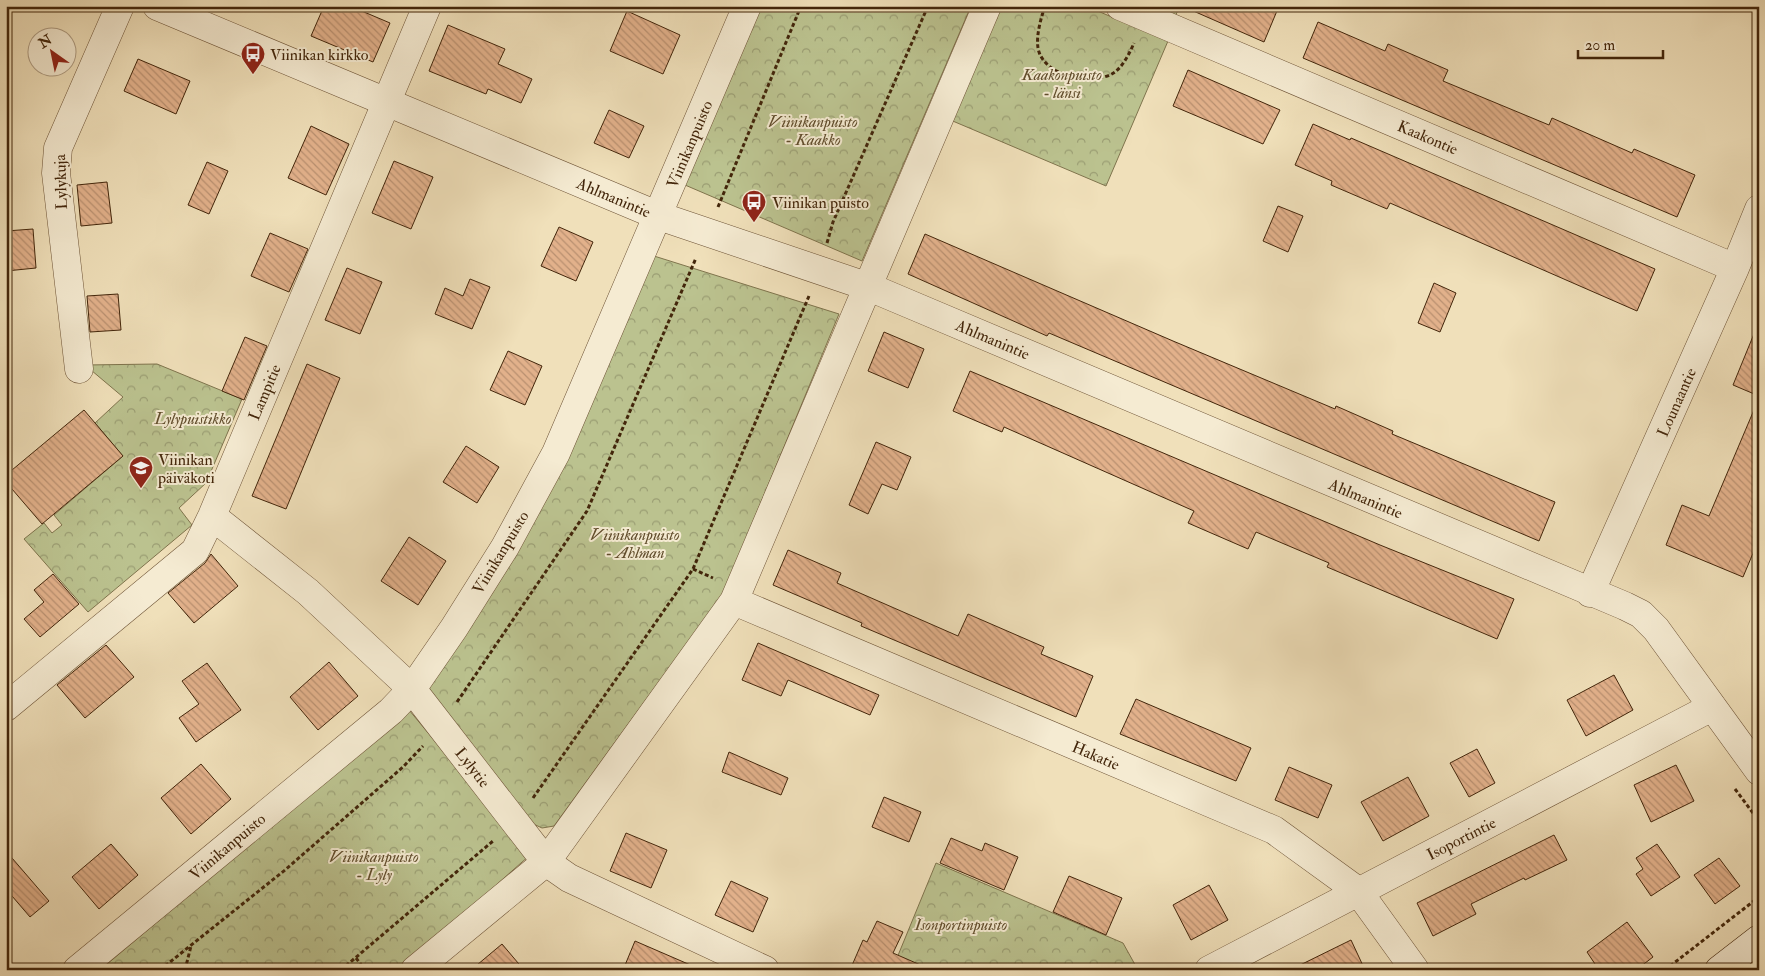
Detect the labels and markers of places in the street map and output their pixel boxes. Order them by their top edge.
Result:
bus stop icon: Viinikan kirkko [240,41,266,75]
place label: Viinikan kirkko [270,45,369,65]
bus stop icon: Viinikan puisto [741,189,767,223]
place label: Viinikan puisto [772,193,869,214]
place label: Viinikan päiväkoti [157,450,215,489]
school or university icon: Viinikan päiväkoti [128,455,154,489]

